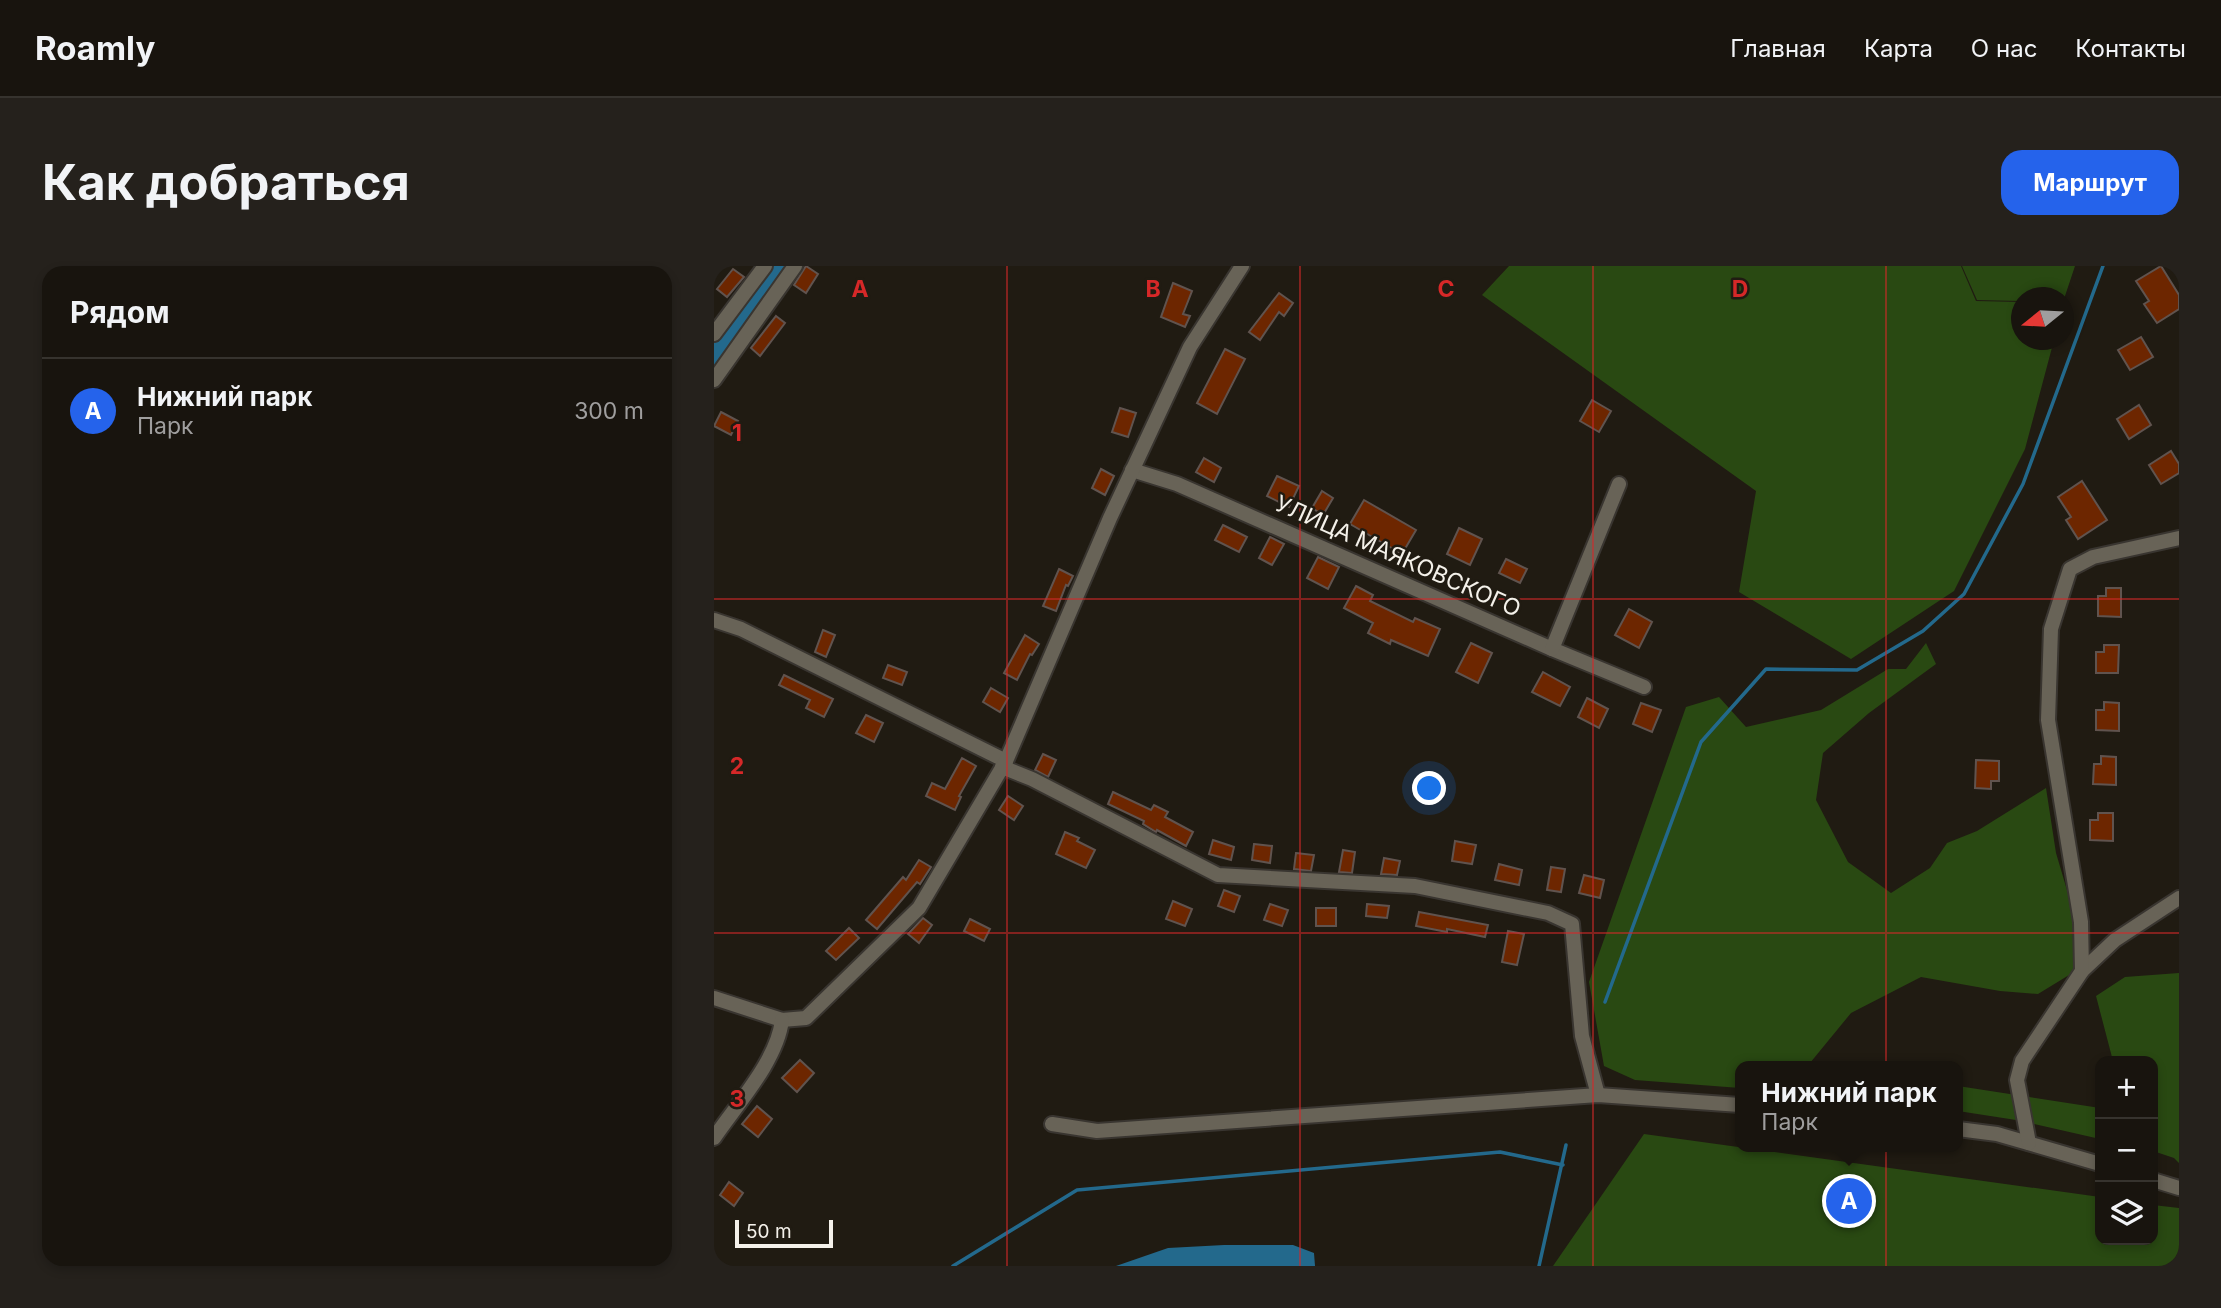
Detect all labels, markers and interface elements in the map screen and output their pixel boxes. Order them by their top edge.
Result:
text: Roamly [35,28,155,68]
text: Главная [1730,34,1826,63]
text: Карта [1864,34,1933,63]
text: О нас [1971,34,2037,63]
text: Контакты [2075,34,2186,63]
button: Маршрут [2001,150,2179,215]
text: Как добраться [42,153,410,212]
text: A [851,275,869,303]
text: B [1145,275,1161,303]
text: C [1437,275,1455,303]
text: D [1732,275,1748,303]
north arrow [2011,287,2074,350]
text: Рядом [70,294,170,330]
text: Нижний парк [137,381,312,412]
text: A [84,397,102,425]
text: 300 m [574,397,644,425]
text: Парк [137,412,194,440]
text: 1 [732,419,742,447]
street label: УЛИЦА МАЯКОВСКОГО [1271,489,1525,623]
text: 2 [730,752,744,780]
your location [1412,771,1446,805]
map controls [2095,1056,2158,1245]
button: + [2095,1056,2158,1119]
popup [1735,1061,1963,1152]
text: Нижний парк [1761,1077,1937,1108]
text: 3 [730,1085,744,1113]
text: Парк [1761,1108,1818,1136]
button: − [2095,1119,2158,1182]
pin: A [1826,1175,1872,1227]
button: layers [2095,1182,2158,1245]
scale bar [735,1217,833,1249]
text: 50 m [746,1220,792,1243]

